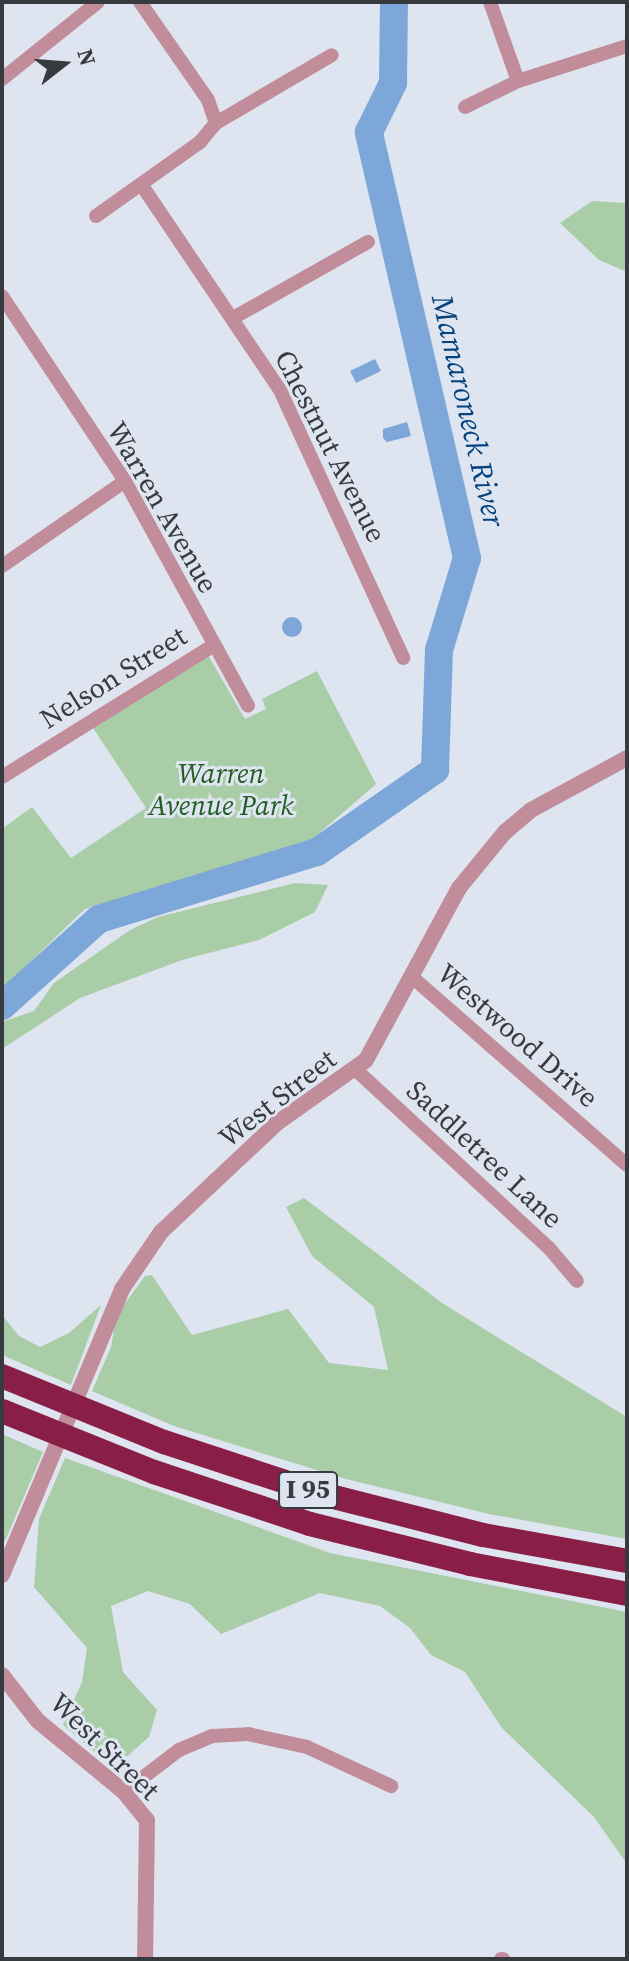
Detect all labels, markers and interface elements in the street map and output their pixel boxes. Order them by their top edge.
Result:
north arrow [24,24,104,104]
text: N [70,45,104,69]
water label: Mamaroneck River [424,291,512,531]
street label: Chestnut Avenue [268,344,394,548]
street label: Warren Avenue [100,415,226,599]
street label: Nelson Street [34,619,192,735]
park label: Warren Avenue Park [148,756,294,822]
street label: Westwood Drive [431,956,605,1114]
street label: West Street [212,1042,342,1154]
street label: Saddletree Lane [400,1073,570,1235]
road number: I 95 [278,1468,338,1512]
street label: West Street [43,1686,167,1806]

